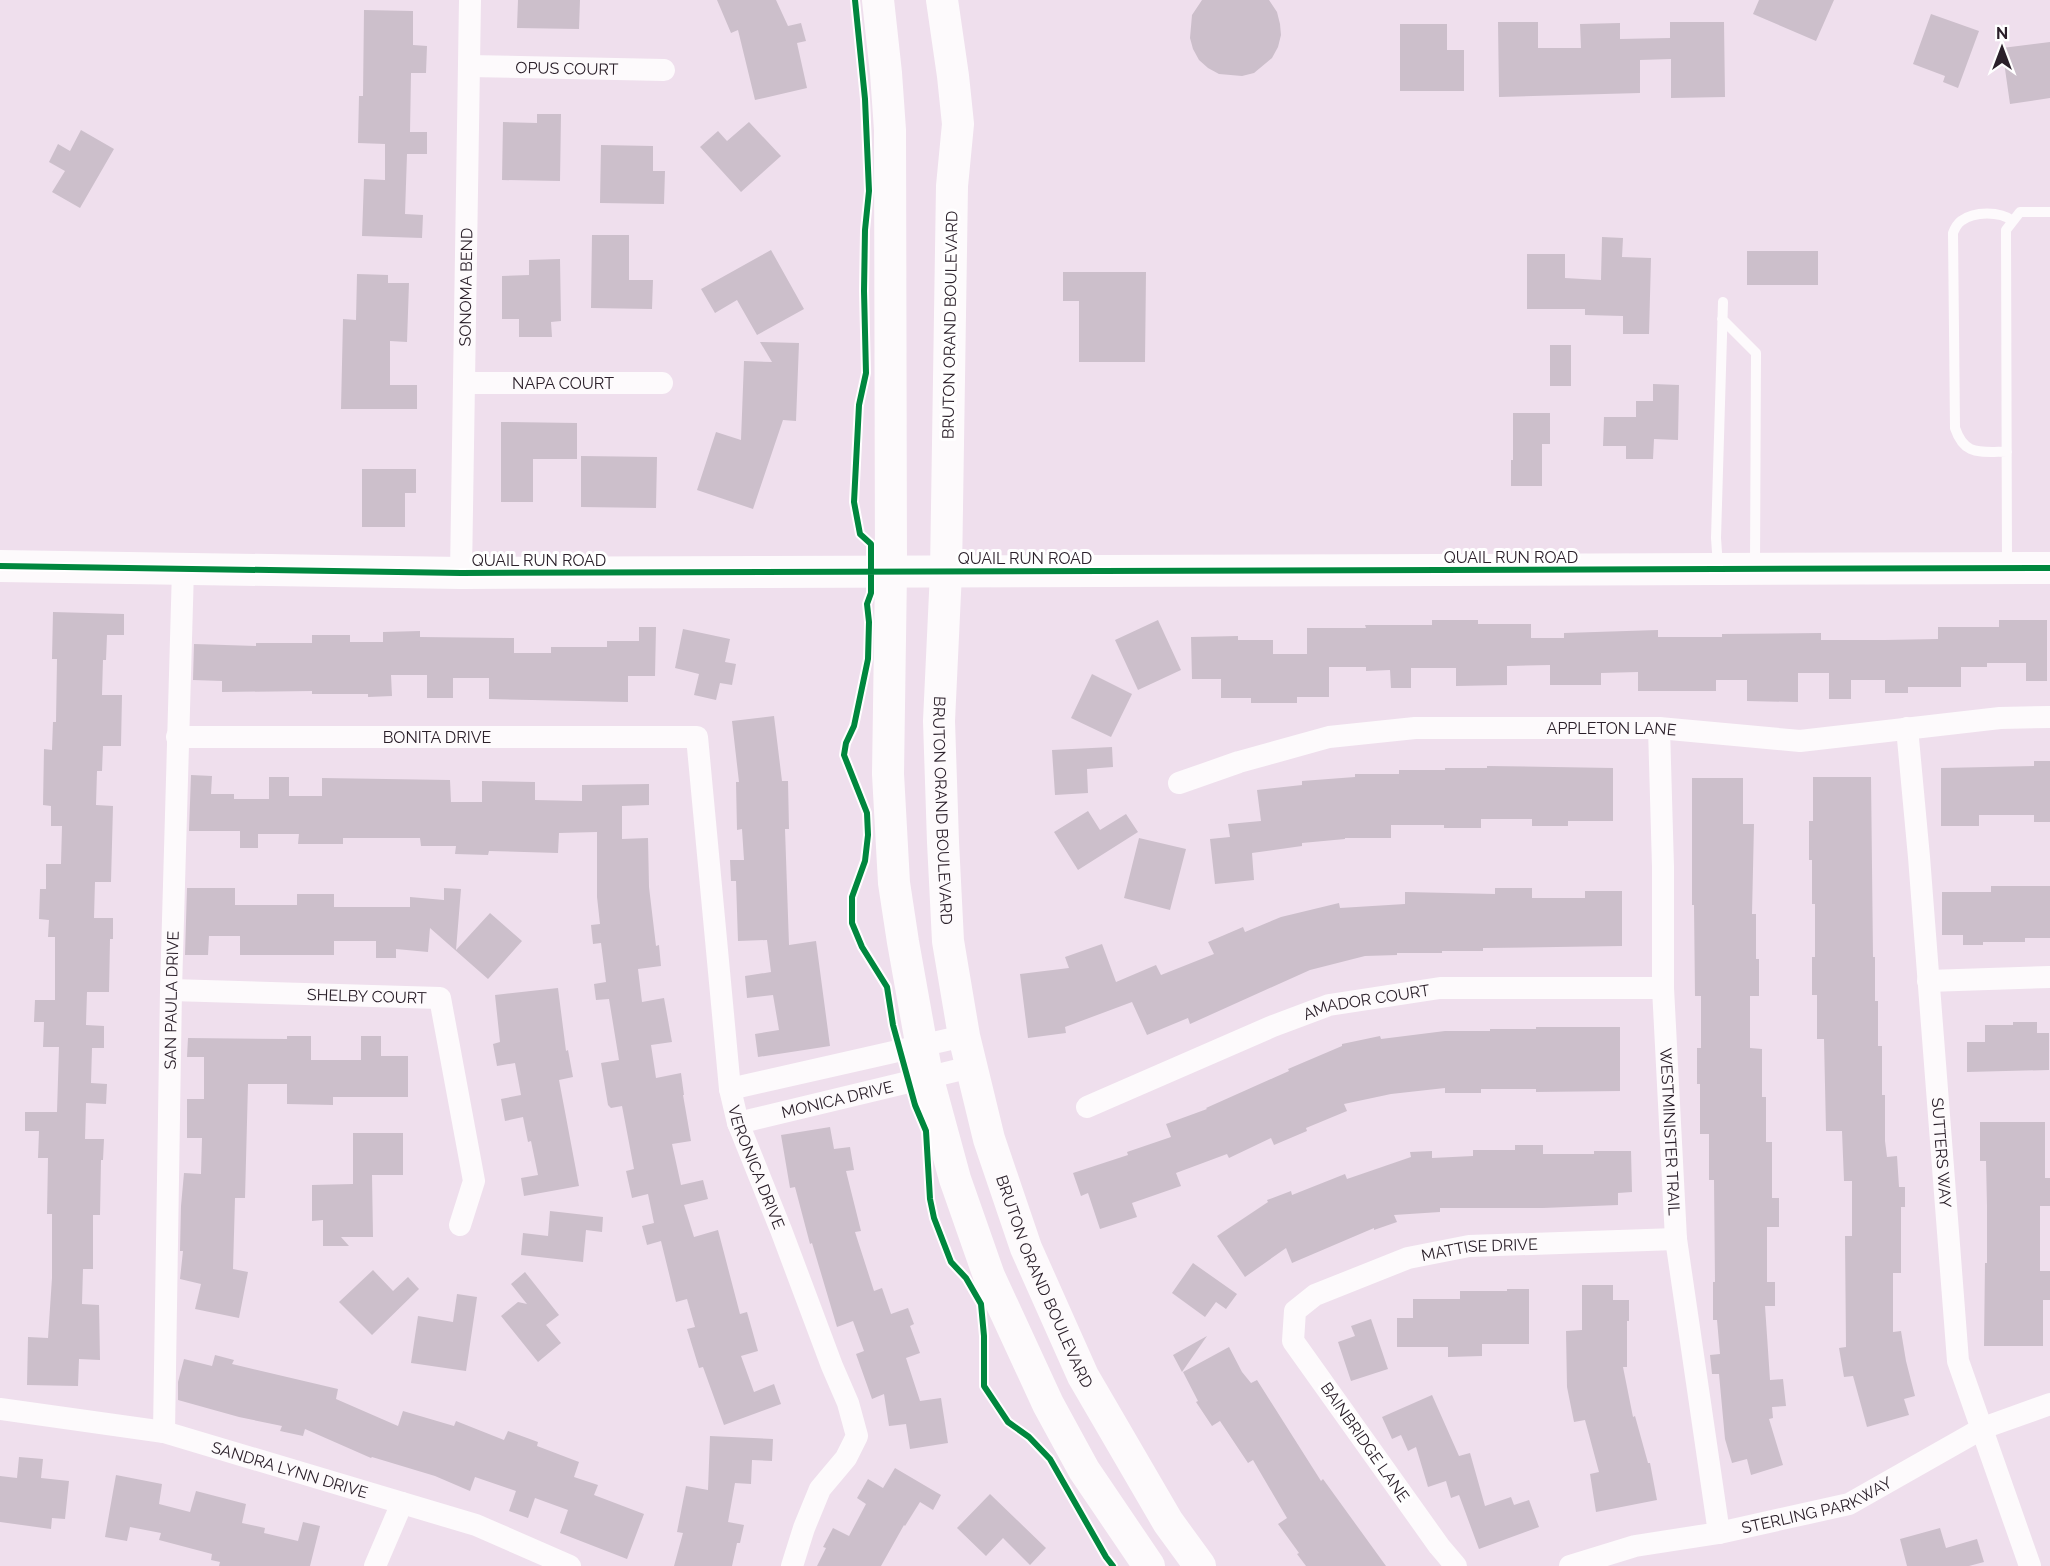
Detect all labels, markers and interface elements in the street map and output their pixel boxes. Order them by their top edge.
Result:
north arrow [1972,18,2032,78]
text: N [1996,24,2008,43]
street label: OPUS COURT [515,57,619,79]
street label: BRUTON ORAND BOULEVARD [939,211,961,439]
street label: SONOMA BEND [455,227,476,347]
street label: NAPA COURT [512,374,614,393]
street label: QUAIL RUN ROAD [1444,548,1578,567]
street label: QUAIL RUN ROAD [958,549,1092,568]
street label: QUAIL RUN ROAD [472,551,606,570]
street label: BRUTON ORAND BOULEVARD [929,696,957,925]
street label: APPLETON LANE [1547,718,1678,739]
street label: BONITA DRIVE [383,728,492,747]
street label: SAN PAULA DRIVE [160,930,182,1070]
street label: AMADOR COURT [1300,980,1431,1023]
street label: SHELBY COURT [307,985,427,1007]
street label: WESTMINISTER TRAIL [1657,1047,1684,1217]
street label: MONICA DRIVE [779,1077,895,1122]
street label: SUTTERS WAY [1928,1097,1956,1209]
street label: VERONICA DRIVE [725,1103,789,1232]
street label: BRUTON ORAND BOULEVARD [992,1172,1097,1391]
street label: MATTISE DRIVE [1420,1234,1538,1265]
street label: BAINBRIDGE LANE [1317,1379,1414,1506]
street label: SANDRA LYNN DRIVE [209,1437,371,1502]
street label: STERLING PARKWAY [1740,1472,1896,1537]

